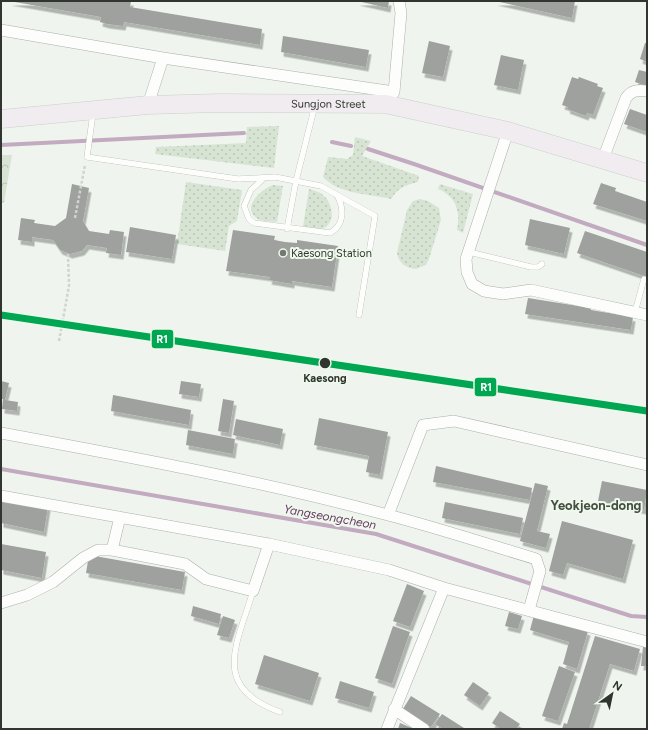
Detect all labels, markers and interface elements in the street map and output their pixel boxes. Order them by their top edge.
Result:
street label: Sungjon Street [291,97,366,111]
place label: Kaesong Station [291,247,372,260]
marker: Kaesong Station [278,248,288,258]
line badge: R1 [151,329,174,349]
text: R1 [156,333,168,346]
marker: Kaesong [318,356,332,370]
place label: Kaesong [303,372,347,385]
line badge: R1 [474,377,497,397]
text: R1 [480,381,492,394]
district label: Yeokjeon-dong [551,498,642,513]
water label: Yangseongcheon [283,502,378,532]
north arrow [592,674,632,714]
text: N [610,678,624,694]

